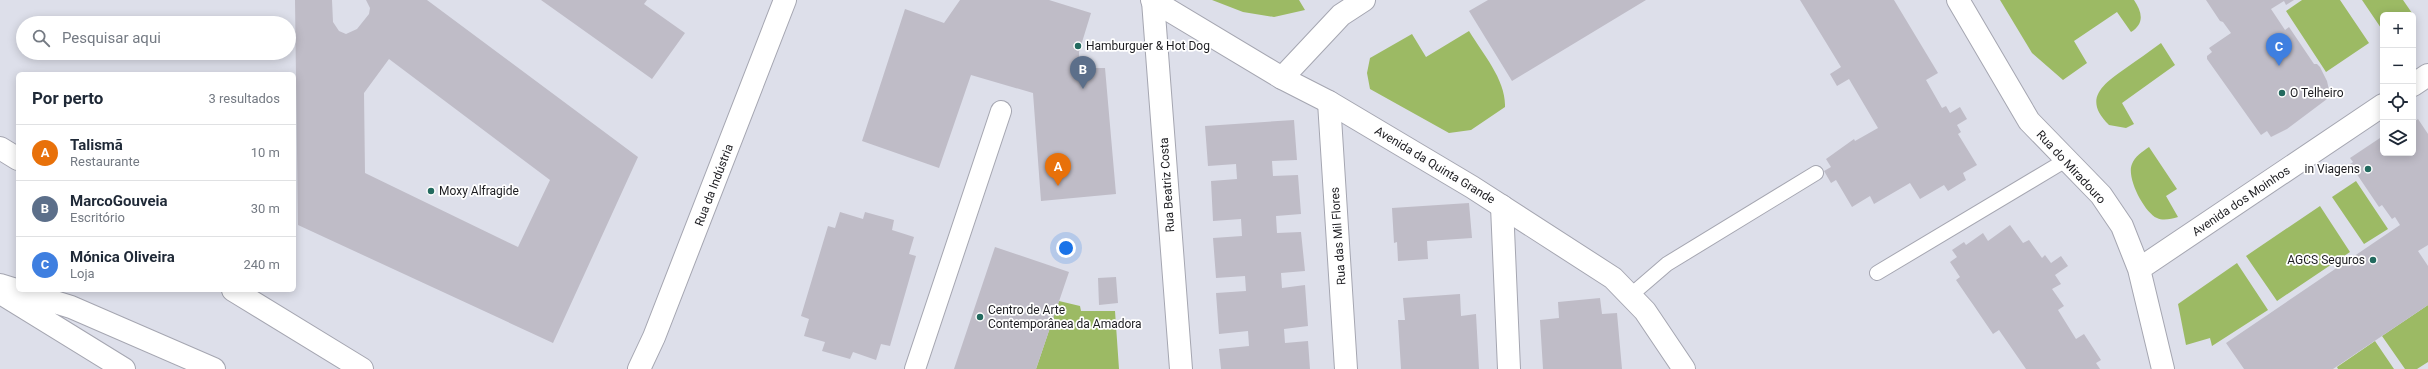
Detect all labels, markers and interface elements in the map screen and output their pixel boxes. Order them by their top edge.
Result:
map controls [2380,12,2416,156]
button: + [2380,12,2416,48]
search box [16,16,296,60]
icon: search [30,27,52,49]
text: Pesquisar aqui [62,29,161,47]
pin: C [2266,33,2292,66]
place label: Hamburguer & Hot Dog [1086,39,1210,53]
marker: Hamburguer & Hot Dog [1073,41,1083,51]
button: − [2380,48,2416,84]
pin: B [1070,56,1096,89]
button: locate [2380,84,2416,120]
place label: O Telheiro [2290,86,2344,100]
text: Por perto [32,88,103,108]
marker: O Telheiro [2277,88,2287,98]
text: 3 resultados [208,91,280,106]
button: layers [2380,120,2416,156]
street label: Avenida da Quinta Grande [1372,123,1498,207]
street label: Rua do Miradouro [2034,128,2109,207]
text: Talismã [70,136,123,154]
street label: Rua Beatriz Costa [1157,137,1177,233]
street label: Rua da Indústria [692,142,736,228]
text: A [41,145,49,160]
text: 10 m [251,145,280,160]
pin: A [1045,153,1071,186]
text: Restaurante [70,154,140,169]
place label: in Viagens [2304,162,2360,176]
street label: Avenida dos Moinhos [2190,163,2292,239]
marker: in Viagens [2363,164,2373,174]
place label: Moxy Alfragide [439,184,519,198]
marker: Moxy Alfragide [426,186,436,196]
street label: Rua das Mil Flores [1328,187,1348,285]
text: MarcoGouveia [70,192,168,210]
text: B [41,201,49,216]
text: 30 m [251,201,280,216]
text: Escritório [70,210,125,225]
your location [1056,238,1076,258]
text: Mónica Oliveira [70,248,175,266]
place label: AGCS Seguros [2287,253,2365,267]
marker: AGCS Seguros [2368,255,2378,265]
text: C [41,257,49,272]
text: 240 m [243,257,280,272]
text: Loja [70,266,95,281]
place label: Centro de Arte Contemporânea da Amadora [988,303,1142,331]
marker: Centro de Arte Contemporânea da Amadora [975,312,985,322]

